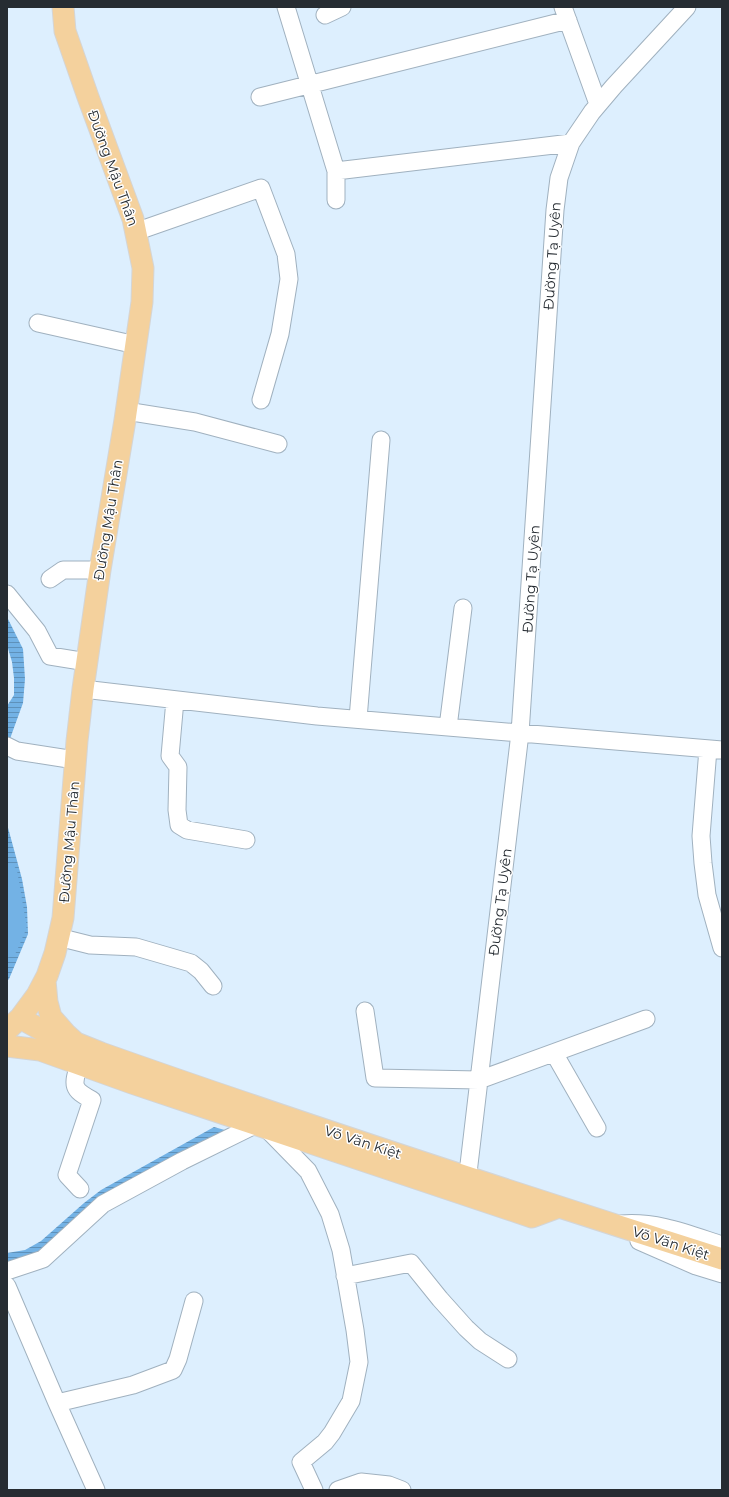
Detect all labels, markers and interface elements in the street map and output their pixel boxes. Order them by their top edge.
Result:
street label: Đường Mậu Thân [84,107,142,229]
street label: Đường Tạ Uyên [539,201,565,311]
street label: Đường Mậu Thân [90,458,126,582]
street label: Đường Tạ Uyên [518,524,544,634]
street label: Đường Mậu Thân [55,780,83,904]
street label: Đường Tạ Uyên [484,847,516,957]
street label: Võ Văn Kiệt [322,1121,404,1163]
street label: Võ Văn Kiệt [630,1222,712,1264]

